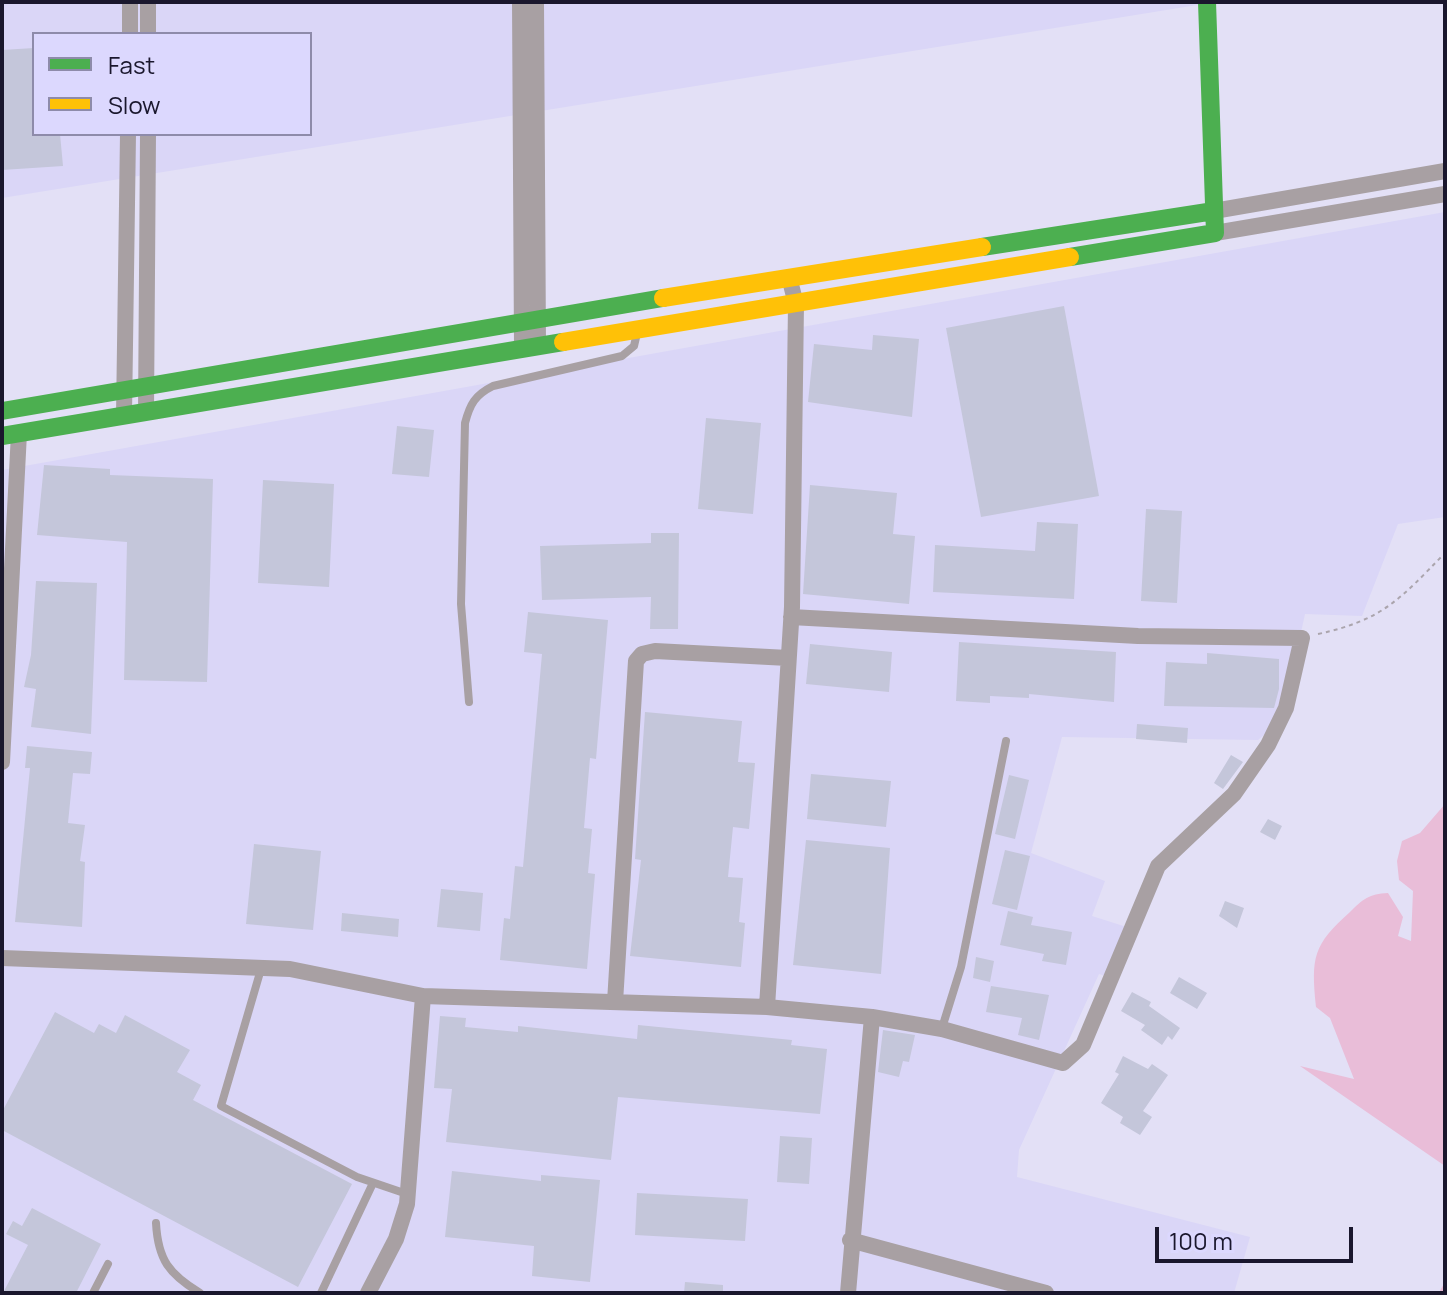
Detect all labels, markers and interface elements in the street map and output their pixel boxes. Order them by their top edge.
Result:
legend [32,32,312,136]
text: Fast [108,48,155,81]
text: Slow [108,88,161,121]
scale bar [1159,1211,1357,1261]
text: 100 m [1169,1224,1233,1257]

